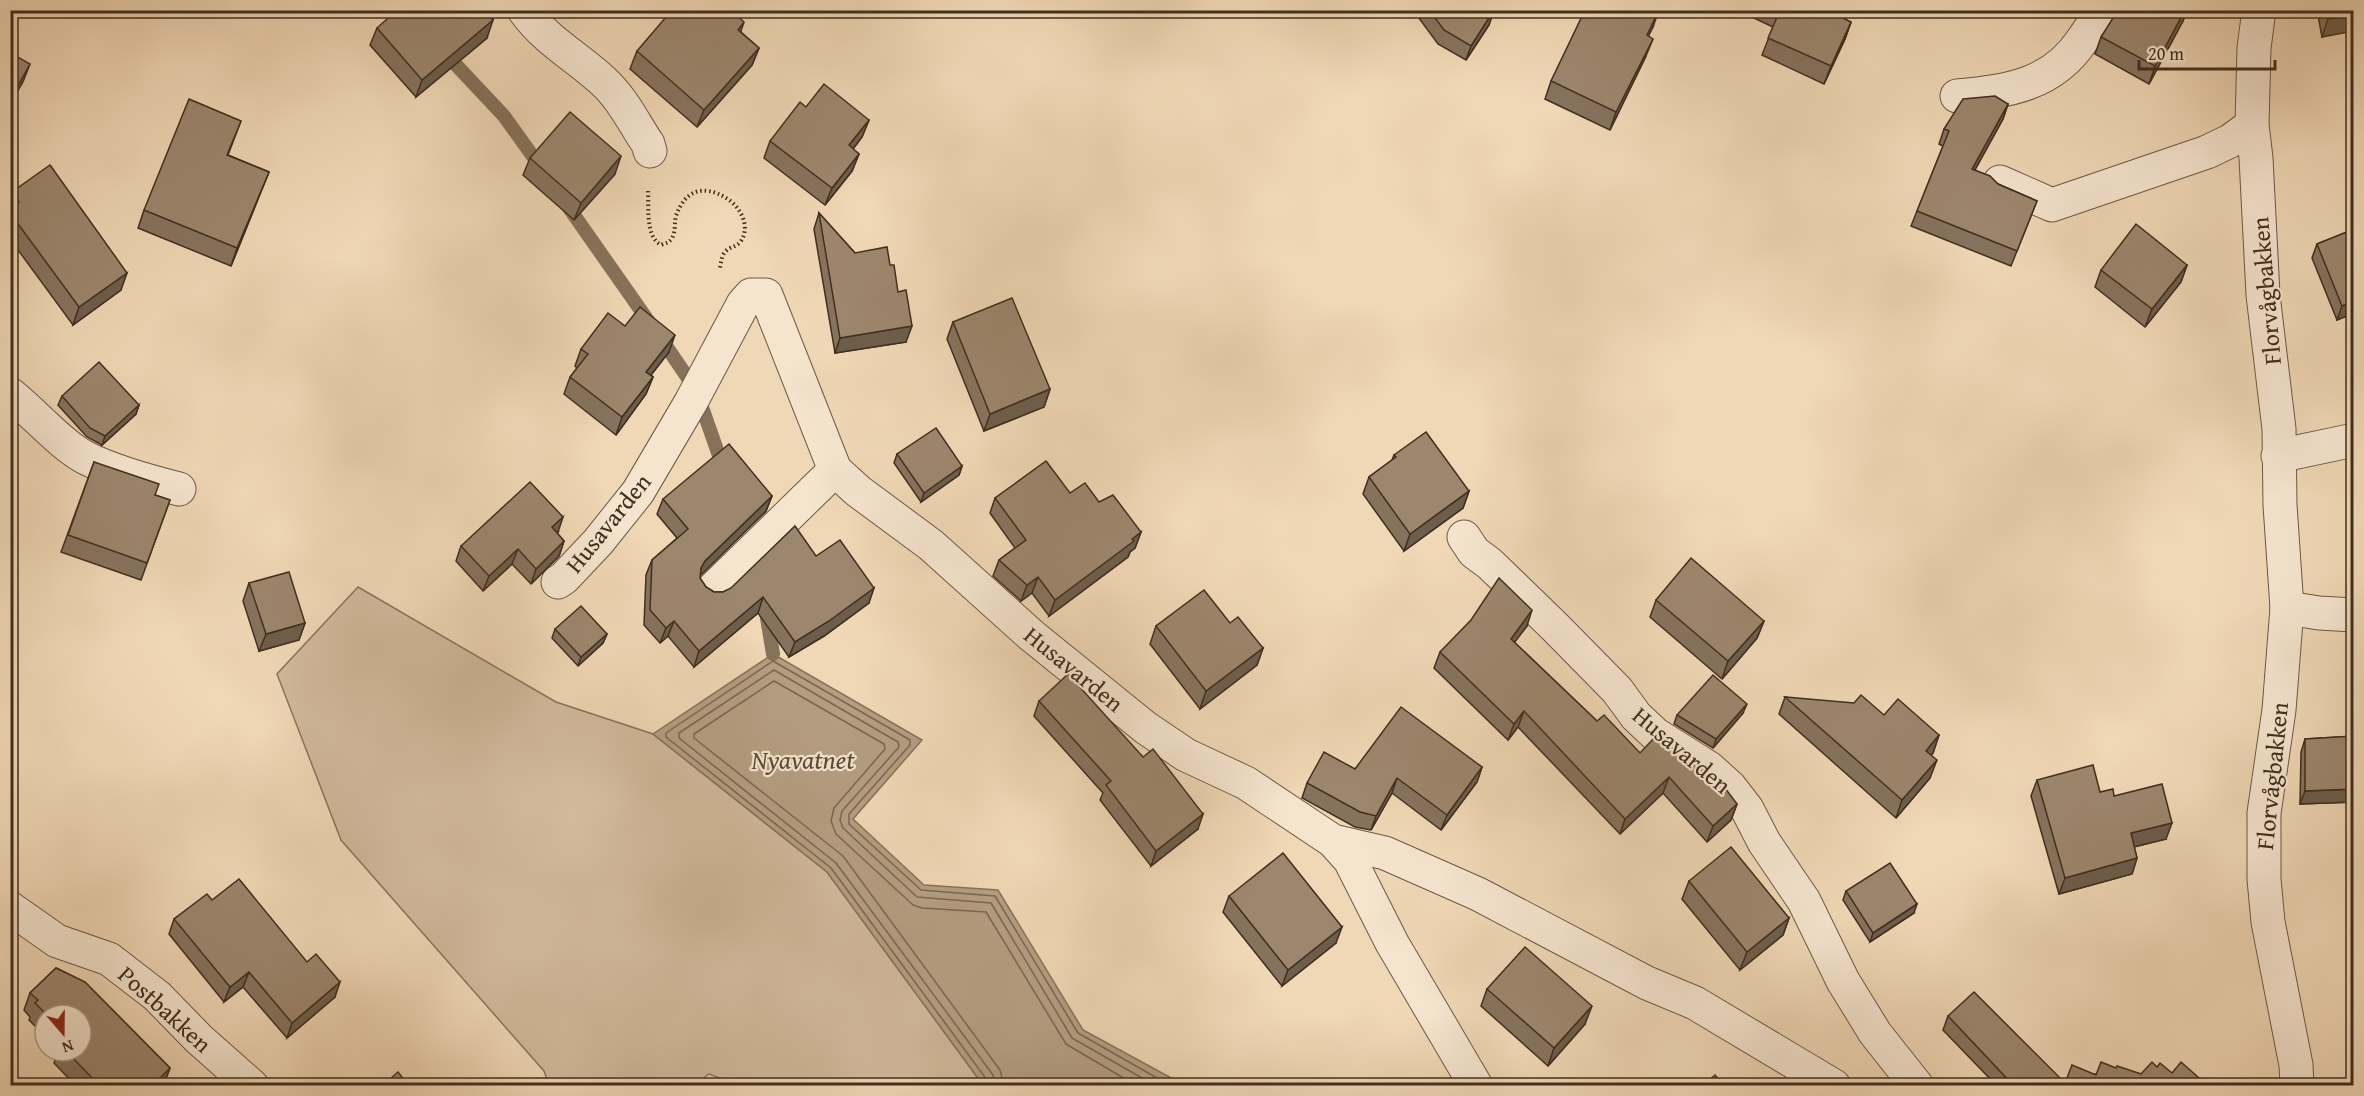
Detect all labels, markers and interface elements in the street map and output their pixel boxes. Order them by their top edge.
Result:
scale bar [2139,33,2276,71]
text: 20 m [2148,40,2184,67]
street label: Florvågbakken [2242,215,2290,366]
street label: Husavarden [557,465,660,580]
street label: Husavarden [1017,618,1132,721]
street label: Husavarden [1625,698,1739,802]
street label: Florvågbakken [2247,700,2297,852]
water label: Nyavatnet [751,740,855,779]
street label: Postbakken [110,957,220,1061]
north arrow [33,1003,93,1063]
text: N [59,1034,77,1060]

